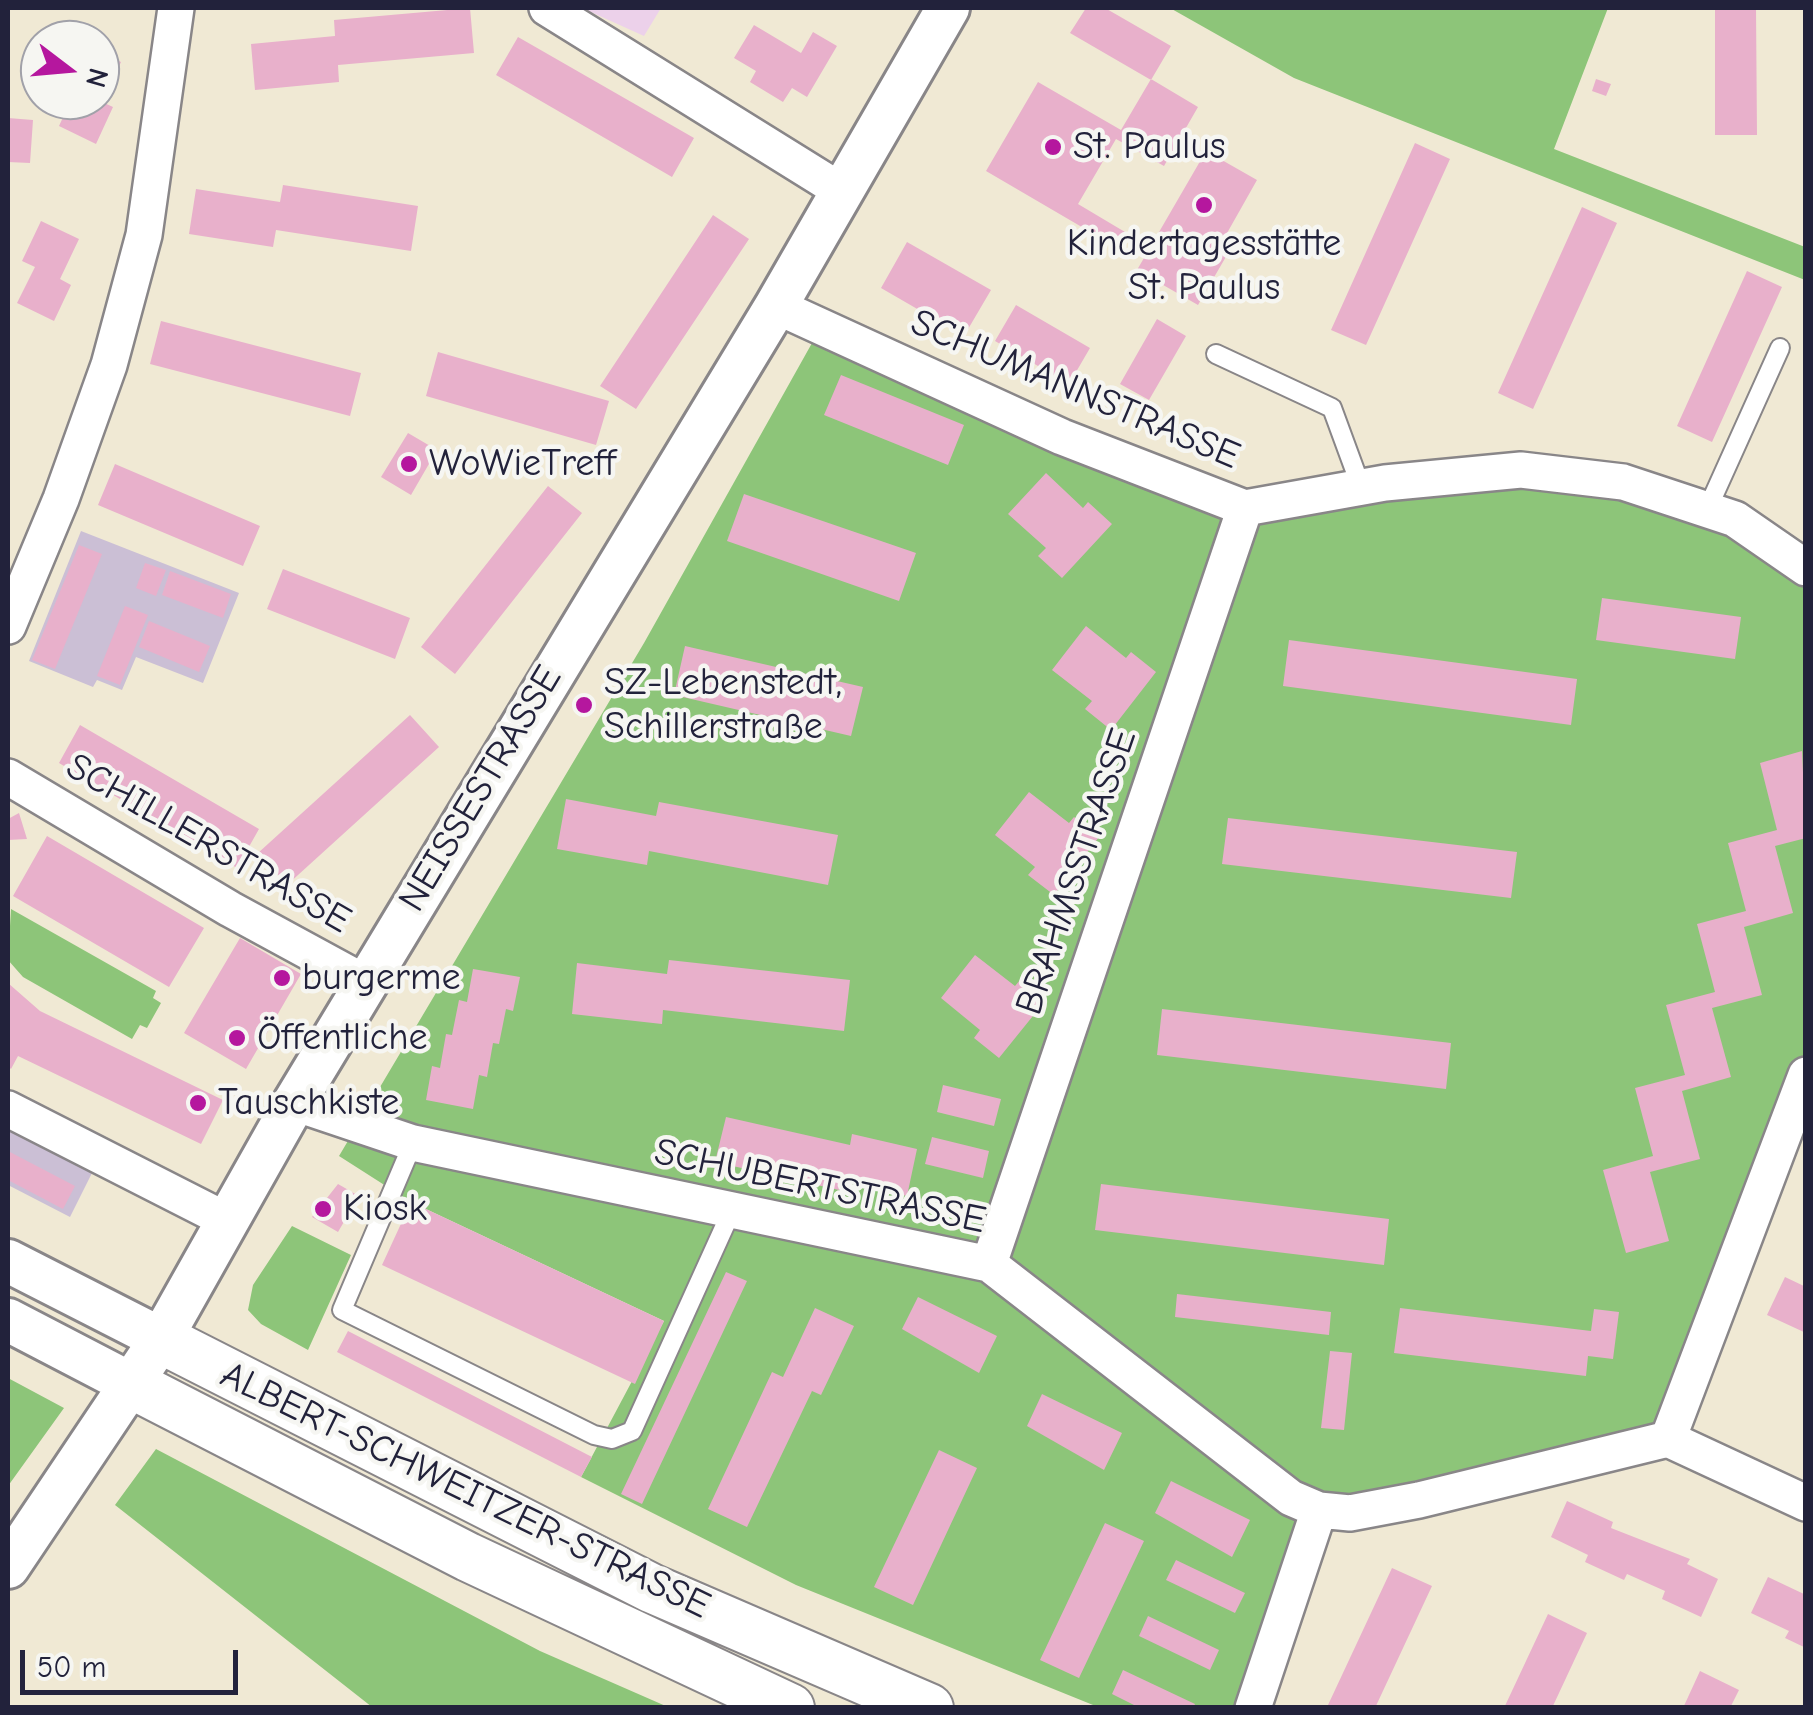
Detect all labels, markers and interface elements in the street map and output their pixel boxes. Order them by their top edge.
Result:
north arrow [20,20,120,120]
text: N [79,65,115,91]
place label: St. Paulus [1073,124,1226,170]
marker: St. Paulus [1042,136,1064,158]
marker: Kindertagesstätte St. Paulus [1193,194,1215,216]
place label: Kindertagesstätte St. Paulus [1067,221,1341,310]
street label: SCHUMANNSTRASSE [904,300,1246,480]
place label: WoWieTreff [429,441,616,487]
marker: WoWieTreff [398,453,420,475]
street label: NEISSESTRASSE [390,658,572,920]
place label: SZ-Lebenstedt, Schillerstraße [604,660,842,749]
marker: SZ-Lebenstedt, Schillerstraße [573,694,595,716]
street label: BRAHMSSTRASSE [1007,723,1147,1021]
street label: SCHILLERSTRASSE [58,744,358,944]
place label: burgerme [302,955,460,1001]
marker: burgerme [271,967,293,989]
place label: Öffentliche [257,1015,428,1061]
marker: Öffentliche [226,1027,248,1049]
place label: Tauschkiste [218,1080,399,1126]
marker: Tauschkiste [187,1092,209,1114]
street label: SCHUBERTSTRASSE [650,1130,990,1244]
place label: Kiosk [343,1186,427,1232]
marker: Kiosk [312,1198,334,1220]
street label: ALBERT-SCHWEITZER-STRASSE [213,1353,717,1629]
scale bar [25,1630,242,1692]
text: 50 m [37,1650,106,1685]

